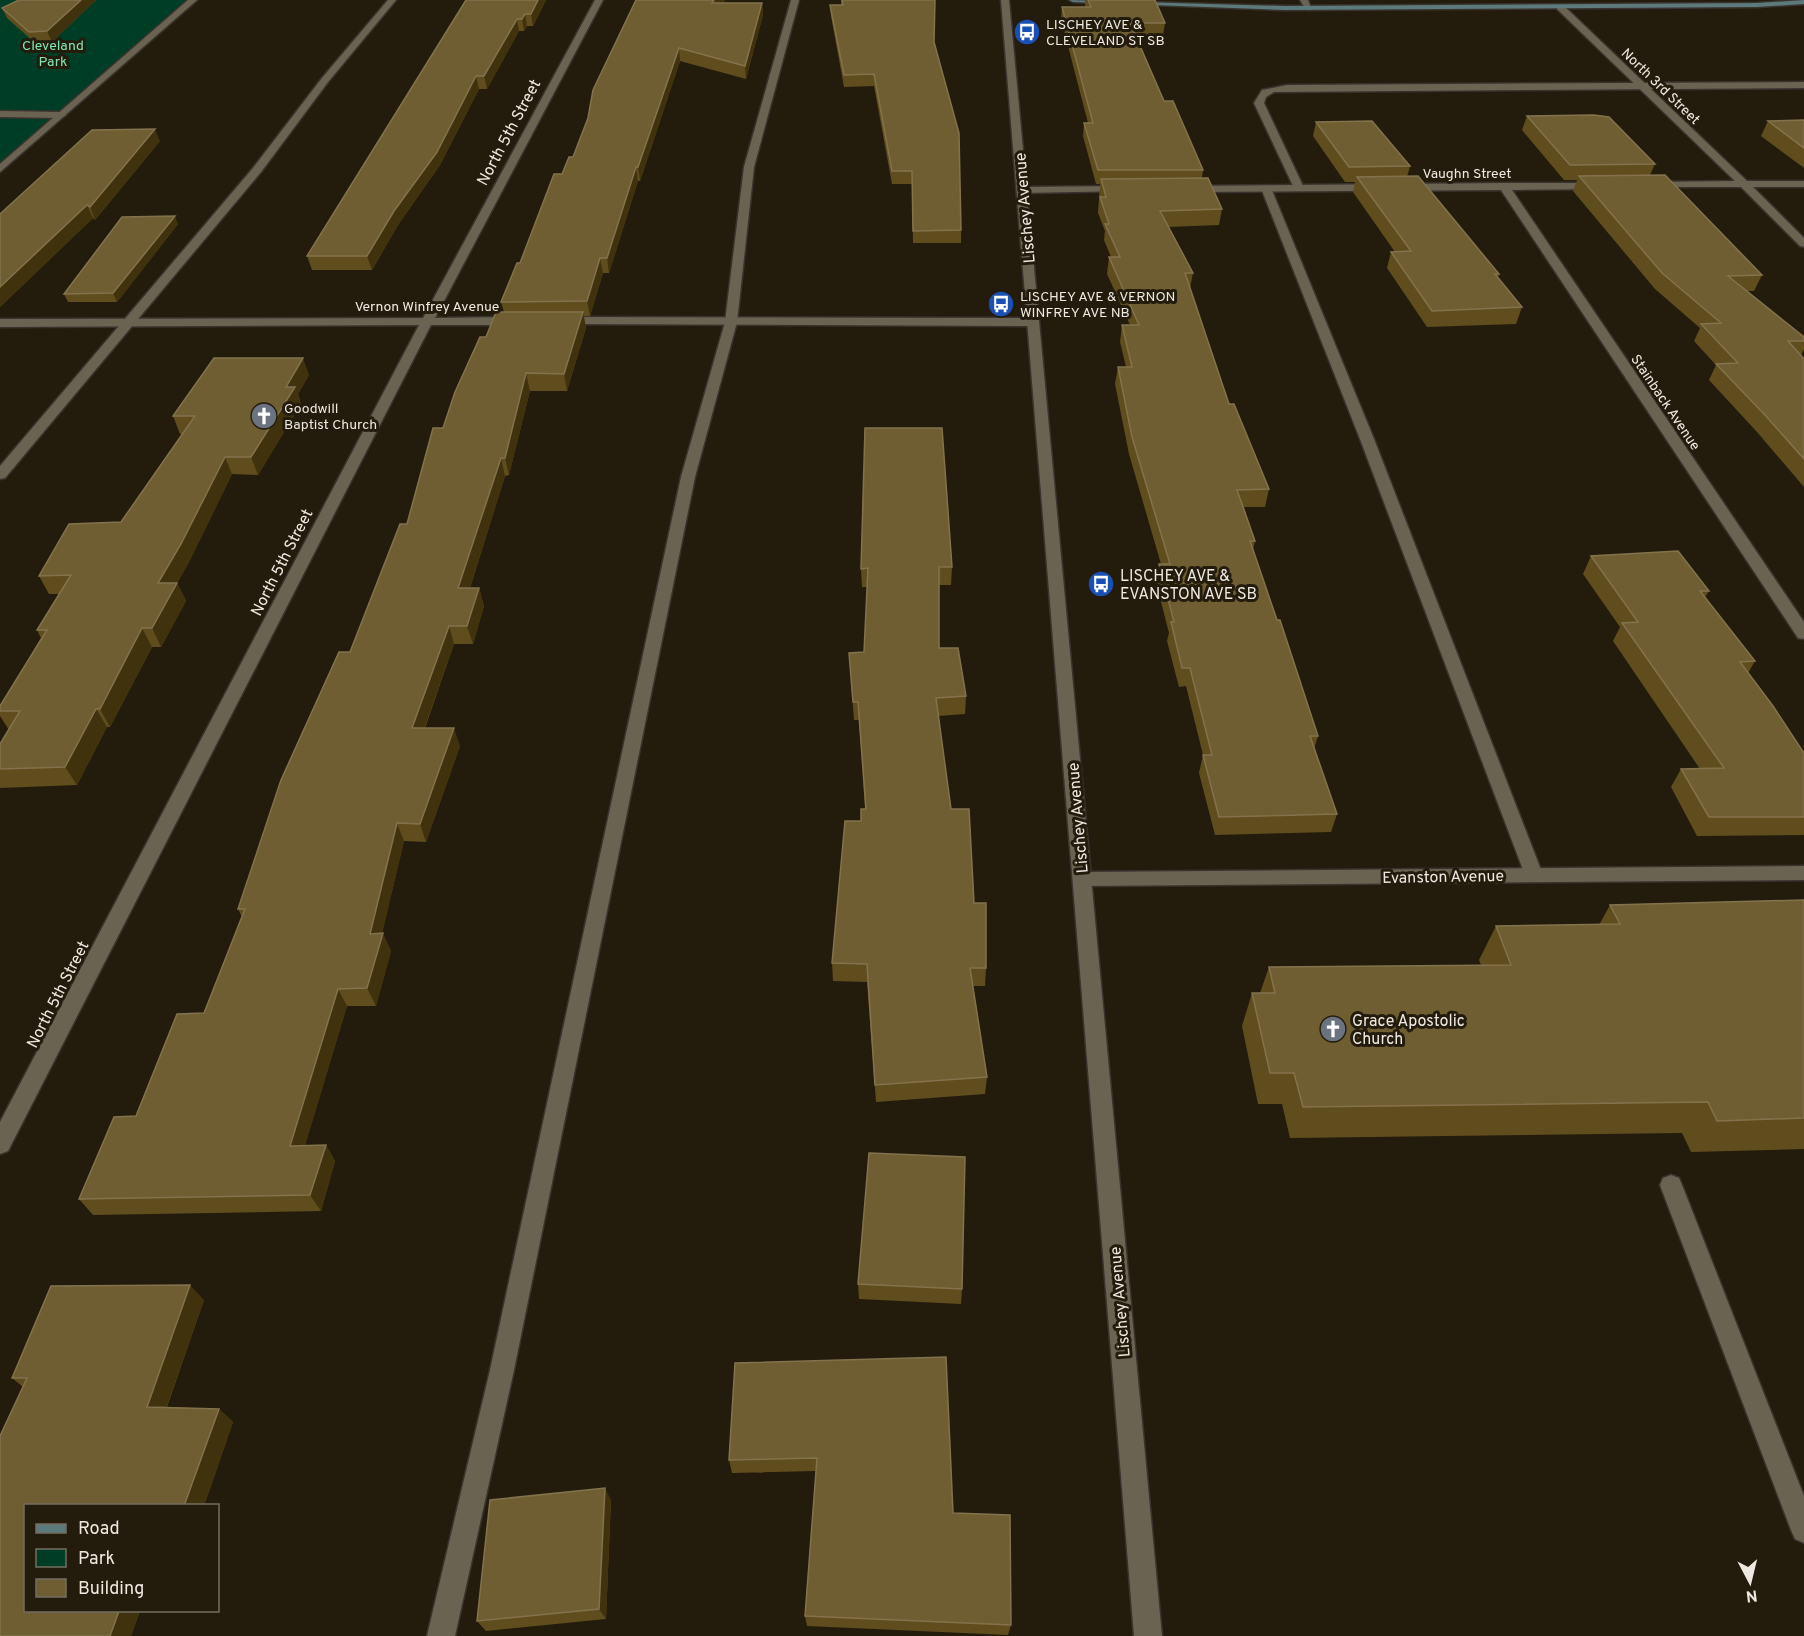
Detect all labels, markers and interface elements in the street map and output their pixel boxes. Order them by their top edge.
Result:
bus stop icon: LISCHEY AVE & CLEVELAND ST SB [1012,17,1042,47]
place label: LISCHEY AVE & CLEVELAND ST SB [1046,17,1165,50]
park label: Cleveland Park [22,38,84,71]
street label: North 3rd Street [1617,45,1703,129]
street label: North 5th Street [473,76,546,190]
street label: Lischey Avenue [1011,152,1041,264]
street label: Vaughn Street [1423,166,1511,183]
bus stop icon: LISCHEY AVE & VERNON WINFREY AVE NB [986,289,1016,319]
place label: LISCHEY AVE & VERNON WINFREY AVE NB [1020,289,1176,322]
street label: Vernon Winfrey Avenue [355,299,499,316]
street label: Stainback Avenue [1626,352,1703,454]
church icon: Goodwill Baptist Church [249,401,279,431]
place label: Goodwill Baptist Church [284,401,377,434]
street label: North 5th Street [247,506,318,620]
place label: LISCHEY AVE & EVANSTON AVE SB [1120,567,1257,605]
bus stop icon: LISCHEY AVE & EVANSTON AVE SB [1086,569,1116,599]
street label: Lischey Avenue [1064,762,1094,874]
street label: Evanston Avenue [1382,867,1504,889]
street label: North 5th Street [23,938,94,1052]
place label: Grace Apostolic Church [1352,1012,1465,1050]
church icon: Grace Apostolic Church [1318,1014,1348,1044]
street label: Lischey Avenue [1106,1246,1136,1358]
legend [24,1504,219,1612]
text: Road [78,1518,120,1541]
text: Park [78,1548,115,1571]
north arrow [1720,1552,1780,1612]
text: Building [78,1578,144,1601]
text: N [1745,1584,1759,1606]

